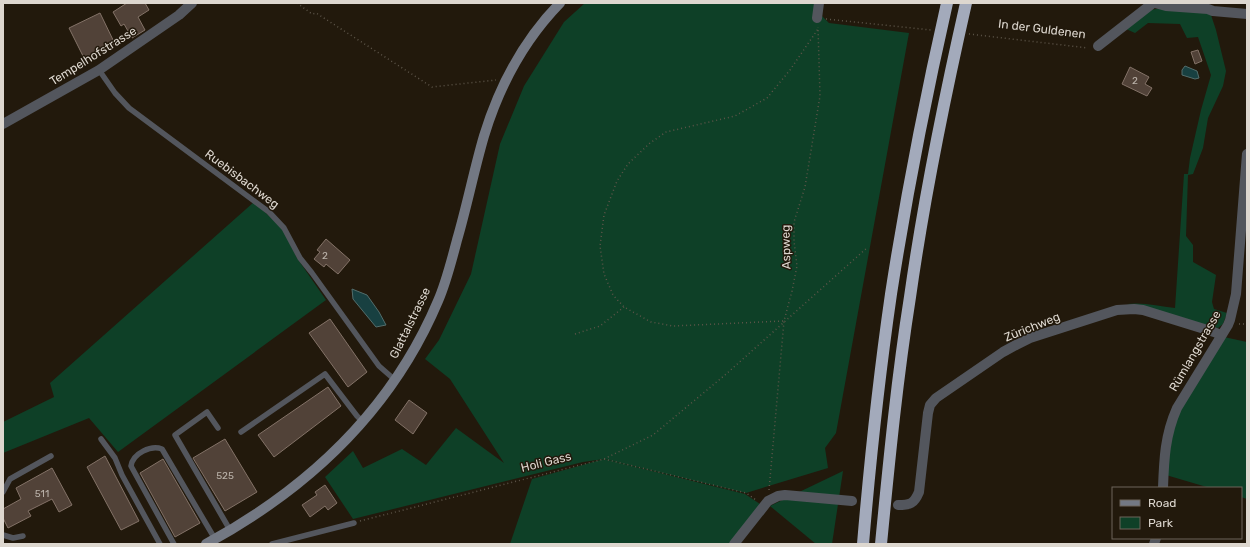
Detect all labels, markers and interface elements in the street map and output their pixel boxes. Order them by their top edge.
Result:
street label: In der Guldenen [997,17,1087,41]
street label: Tempelhofstrasse [47,24,139,88]
house number: 2 [1132,75,1138,87]
street label: Ruebisbachweg [202,147,282,211]
street label: Aspweg [779,225,793,269]
house number: 2 [322,250,328,262]
street label: Glattalstrasse [387,285,433,361]
street label: Rümlangstrasse [1166,308,1224,394]
street label: Zürichweg [1002,309,1062,345]
street label: Holi Gass [519,449,573,475]
house number: 525 [216,470,234,482]
legend [1112,487,1242,539]
house number: 511 [35,488,49,500]
text: Road [1148,496,1176,510]
text: Park [1148,516,1174,530]

